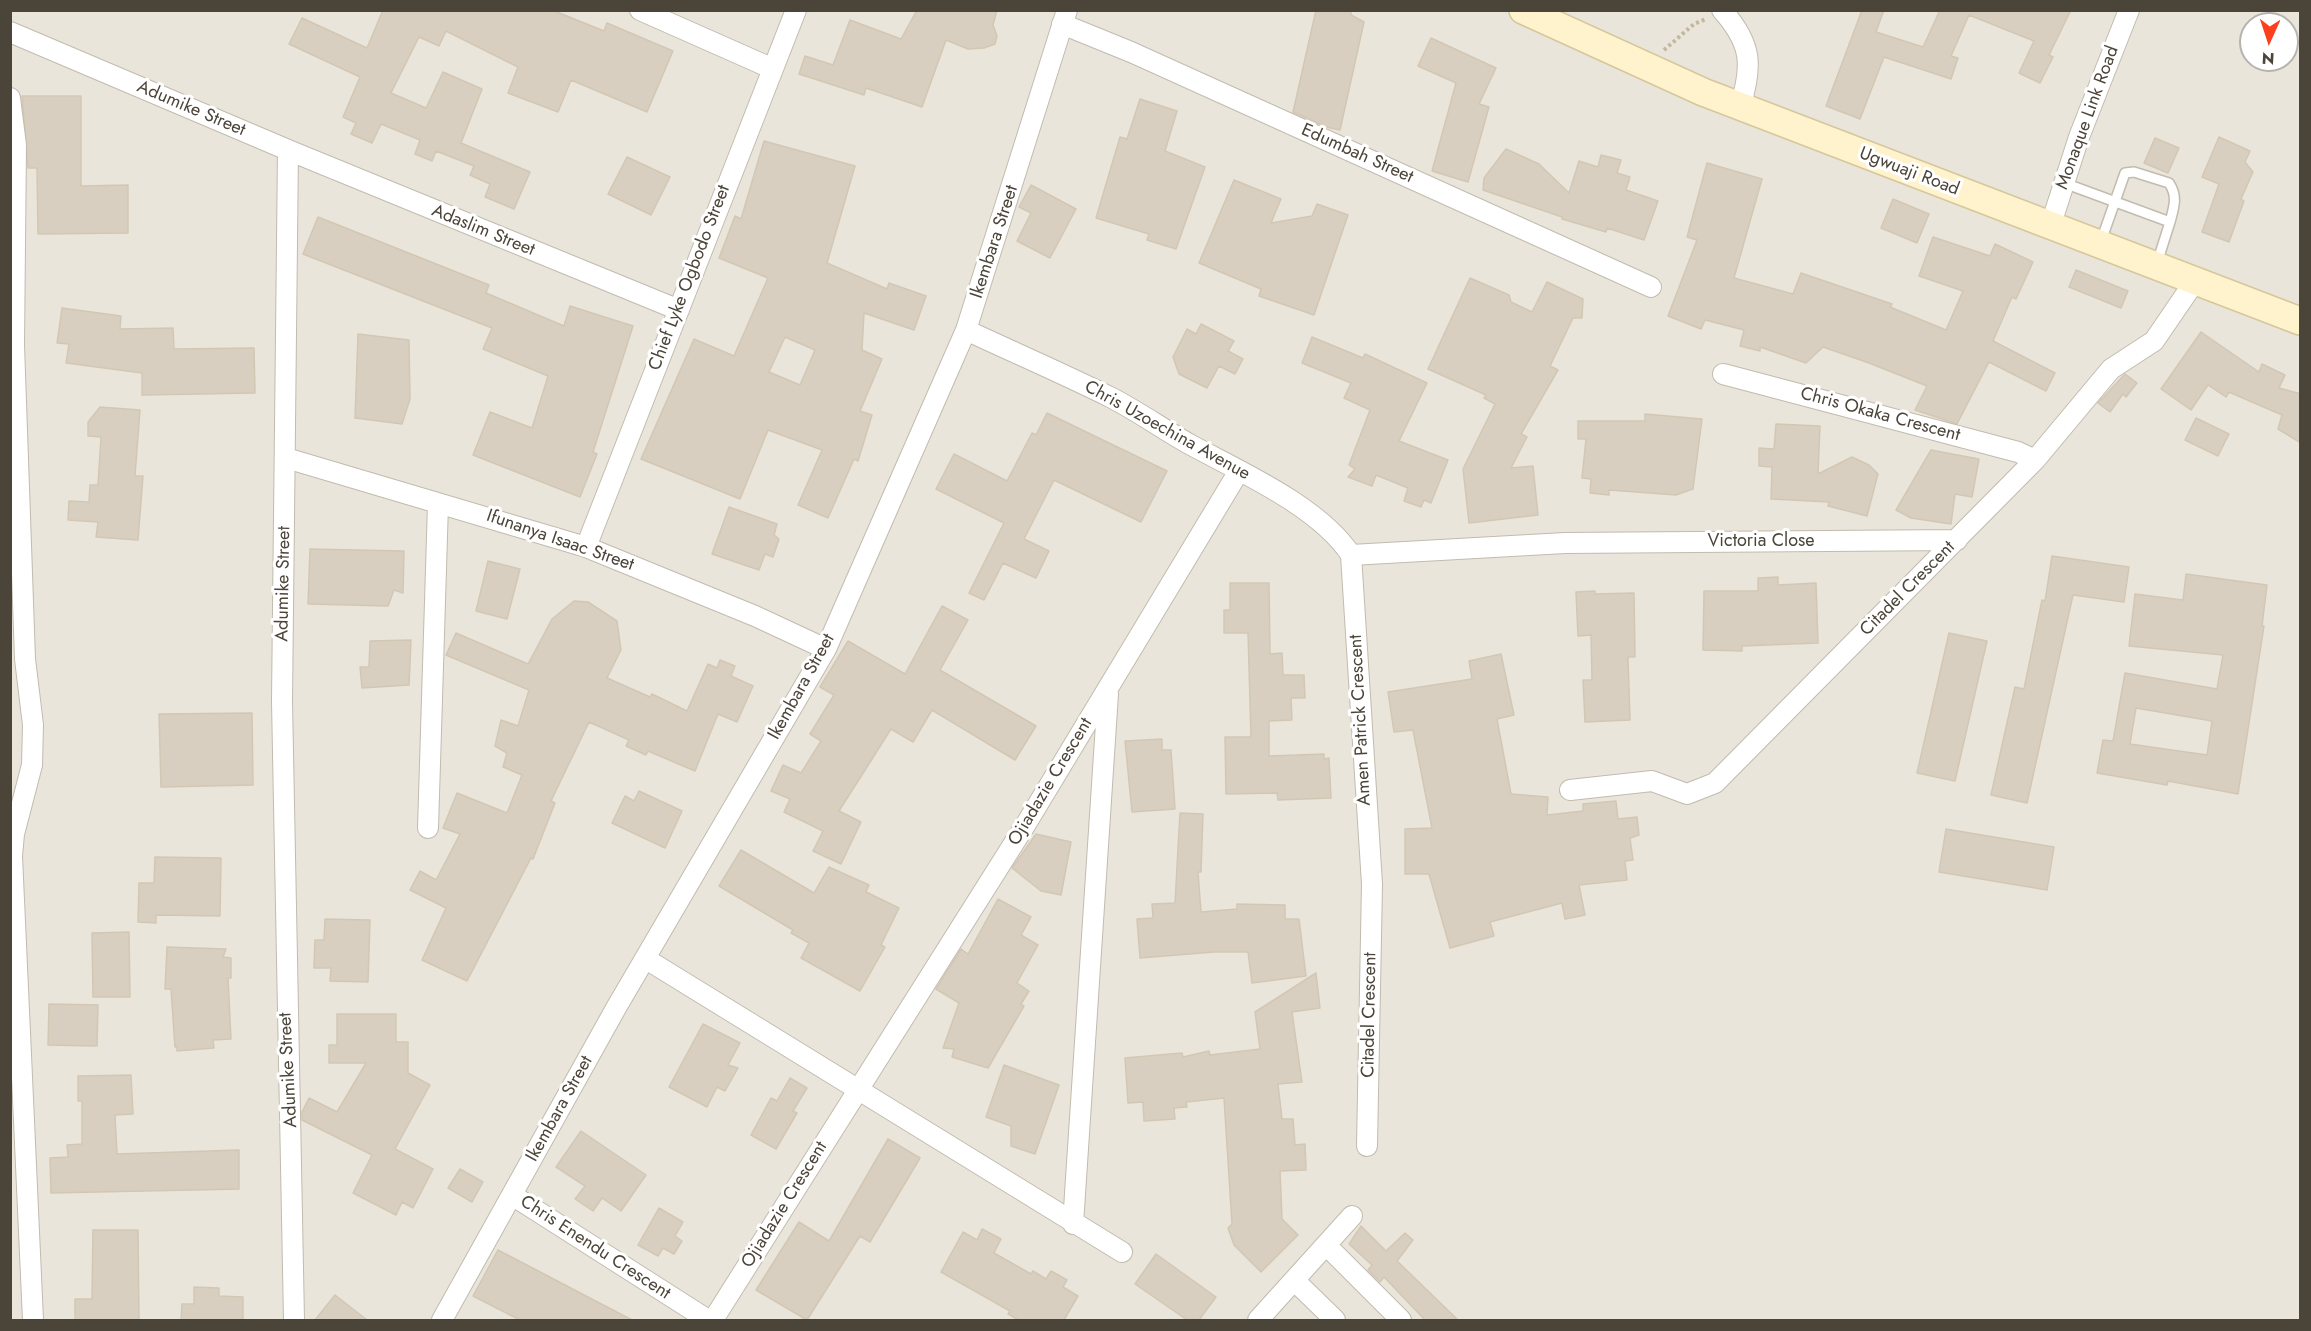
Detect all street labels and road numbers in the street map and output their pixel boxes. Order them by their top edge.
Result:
street label: Monaque Link Road [2052,43,2124,193]
street label: Adumike Street [134,76,248,142]
street label: Edumbah Street [1298,120,1416,188]
street label: Ugwuaji Road [1856,143,1962,201]
street label: Chief Lyke Ogbodo Street [645,182,735,374]
street label: Ikembara Street [967,183,1023,301]
street label: Adaslim Street [428,201,538,261]
street label: Chris Uzoechina Avenue [1080,376,1254,486]
street label: Chris Okaka Crescent [1798,383,1962,447]
street label: Ifunanya Isaac Street [483,506,637,576]
street label: Adumike Street [272,526,296,642]
street label: Victoria Close [1707,531,1815,553]
street label: Citadel Crescent [1856,537,1960,641]
street label: Ikembara Street [764,630,840,744]
street label: Amen Patrick Crescent [1346,634,1376,806]
street label: Ojiadazie Crescent [1004,714,1098,850]
street label: Citadel Crescent [1358,952,1382,1078]
street label: Adumike Street [275,1012,303,1128]
street label: Ikembara Street [522,1052,598,1166]
street label: Ojiadazie Crescent [737,1138,833,1272]
street label: Chris Enendu Crescent [516,1191,674,1305]

